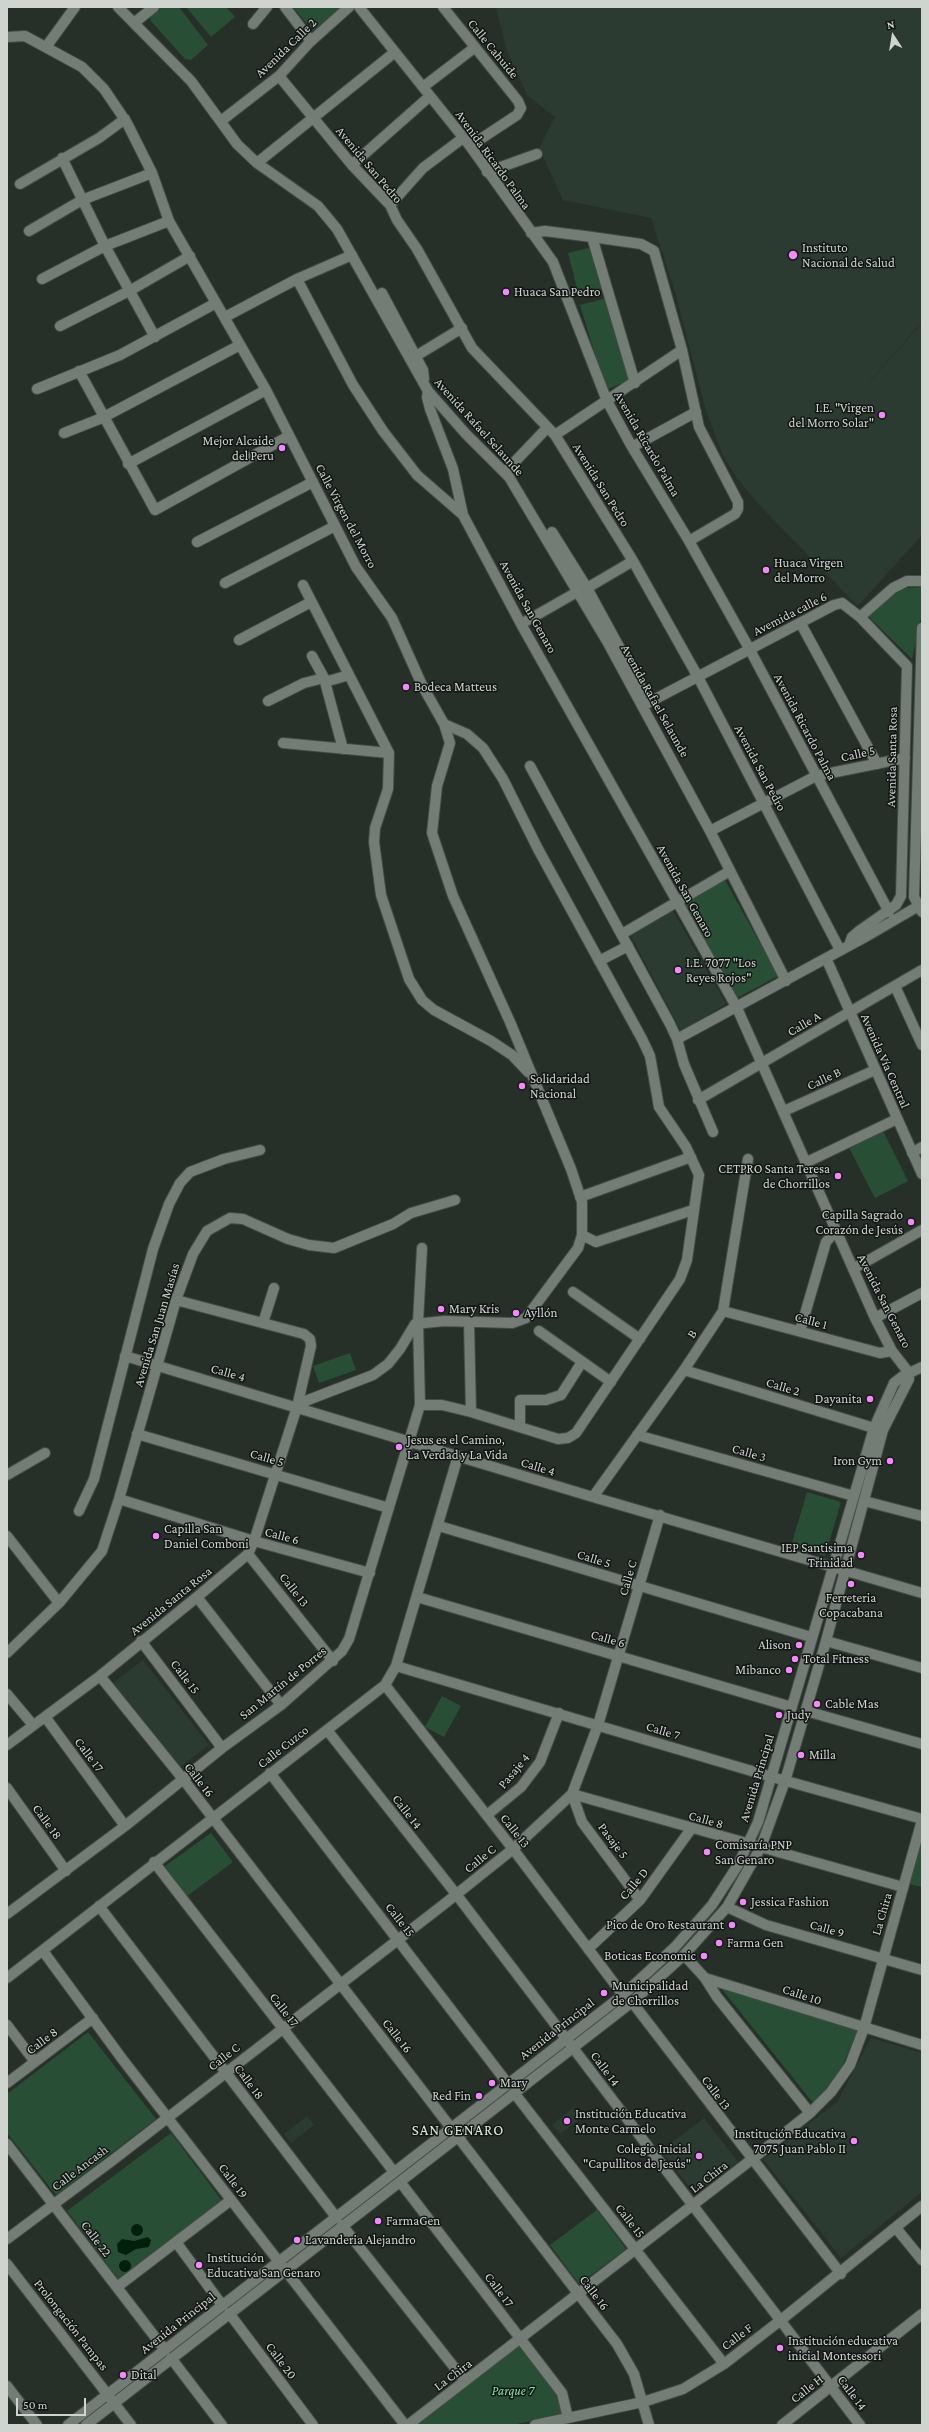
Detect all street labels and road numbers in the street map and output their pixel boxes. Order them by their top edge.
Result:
street label: Avenida Calle 2 [252,15,320,81]
street label: Calle Cahuide [464,16,522,82]
street label: Avenida Ricardo Palma [452,107,534,213]
street label: Avenida San Pedro [332,123,406,207]
street label: Avenida Rafael Selaunde [431,375,527,479]
street label: Avenida Ricardo Palma [611,389,683,499]
street label: Avenida San Pedro [569,440,633,530]
street label: Calle Virgen del Morro [312,461,380,571]
street label: Avenida San Genaro [496,558,560,656]
street label: Avemida calle 6 [750,589,830,639]
street label: Avenida Rafael Selaunde [617,642,693,760]
street label: Avenida Ricardo Palma [770,671,840,783]
street label: Avenida Santa Rosa [883,706,901,808]
street label: Avenida San Pedro [731,722,789,814]
street label: Calle 5 [839,743,877,765]
street label: Avenida San Genaro [653,842,717,940]
street label: Calle A [785,1008,823,1040]
street label: Avenida Vía Central [857,1011,913,1111]
street label: Calle B [805,1064,843,1094]
street label: Avenida San Genaro [854,1251,914,1351]
street label: Avenida San Juan Masías [131,1261,183,1389]
street label: Calle 1 [793,1309,829,1333]
street label: B [684,1327,700,1341]
street label: Calle 4 [209,1361,247,1385]
street label: Calle 2 [764,1374,802,1400]
street label: Calle 3 [730,1441,768,1465]
street label: Calle 5 [248,1446,286,1470]
street label: Calle 4 [519,1454,557,1480]
street label: Calle 6 [263,1524,301,1548]
street label: Calle 5 [575,1546,613,1572]
street label: Calle C [616,1558,640,1598]
street label: Avenida Santa Rosa [127,1563,215,1639]
street label: Calle 13 [276,1570,312,1610]
street label: Calle 6 [589,1627,627,1651]
street label: San Martín de Porres [236,1643,330,1723]
street label: Calle 15 [167,1657,203,1697]
street label: Calle 7 [644,1718,682,1744]
street label: Calle Cuzco [254,1722,312,1772]
street label: Avenida Principal [736,1732,778,1824]
street label: Calle 17 [71,1735,107,1775]
street label: Pasaje 4 [495,1750,533,1792]
street label: Calle 16 [181,1760,217,1800]
street label: Calle 14 [389,1792,425,1832]
street label: Calle 18 [29,1801,65,1843]
street label: Calle 8 [687,1808,725,1832]
street label: Calle 13 [497,1811,533,1851]
street label: Pasaje 5 [594,1820,632,1862]
street label: Calle C [461,1842,499,1876]
street label: Calle D [616,1865,652,1903]
street label: La Chira [869,1891,895,1937]
street label: Calle 15 [382,1900,418,1940]
street label: Calle 9 [808,1917,846,1941]
street label: Calle 10 [780,1981,824,2009]
street label: Calle 17 [266,1990,302,2030]
street label: Avenida Principal [516,1995,598,2063]
street label: Calle 16 [379,2016,415,2056]
street label: Calle 8 [23,2024,61,2058]
street label: Calle C [205,2040,243,2074]
street label: Calle 14 [587,2049,623,2089]
street label: Calle 18 [231,2061,267,2103]
street label: Calle 13 [698,2073,734,2113]
street label: Calle Ancash [49,2142,111,2194]
street label: La Chira [687,2157,731,2197]
street label: Calle 19 [215,2161,251,2201]
street label: Calle 15 [612,2201,648,2241]
street label: Calle 22 [77,2218,115,2260]
street label: Calle 17 [481,2270,517,2310]
street label: Calle 16 [576,2273,612,2313]
street label: Prolongación Pampas [30,2276,112,2374]
street label: Avenida Principal [137,2289,219,2357]
street label: Calle F [718,2320,756,2354]
street label: Calle 20 [262,2339,300,2383]
street label: La Chira [431,2356,475,2394]
street label: Calle H [788,2371,826,2407]
street label: Calle 14 [834,2373,870,2413]

